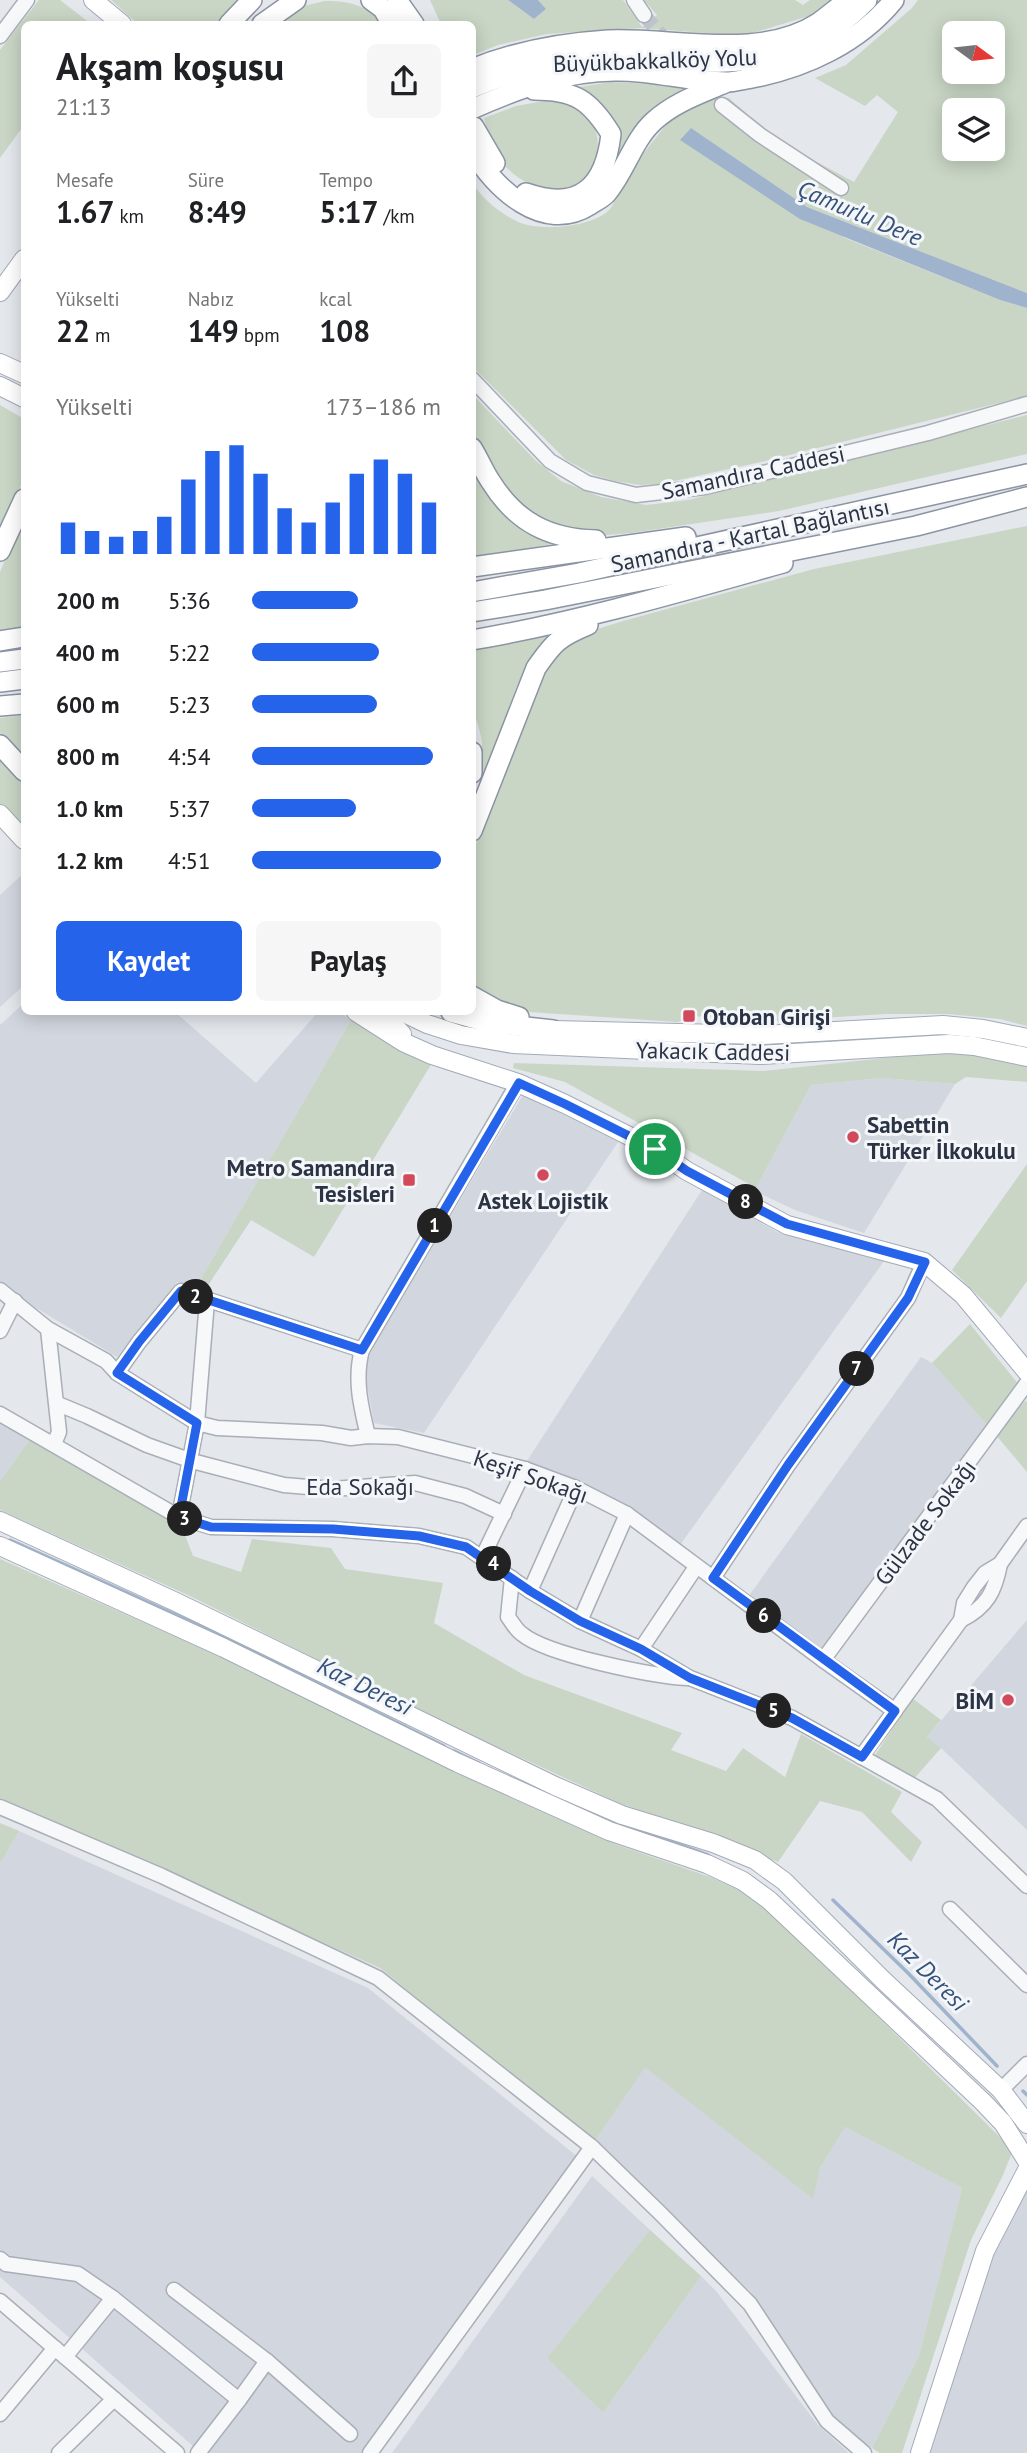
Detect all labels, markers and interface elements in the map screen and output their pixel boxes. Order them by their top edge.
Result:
north arrow [942,21,1004,84]
map controls [942,21,1005,161]
text: Akşam koşusu [56,41,284,90]
street label: Büyükbakkalköy Yolu [552,42,758,78]
button: share [367,44,441,118]
text: 21:13 [56,92,111,121]
button: layers [942,98,1005,161]
text: Mesafe [56,168,114,192]
text: Süre [188,168,224,192]
text: Tempo [319,168,373,192]
water label: Çamurlu Dere [793,173,927,253]
text: 1.67 [56,192,114,231]
text: 8:49 [188,192,247,231]
text: 5:17 [319,192,378,231]
text: km [114,204,144,228]
text: /km [378,204,415,228]
text: Yükselti [56,287,120,311]
text: Nabız [188,287,234,311]
text: kcal [319,287,352,311]
text: 22 [56,311,90,350]
text: 149 [188,311,239,350]
text: 108 [319,311,370,350]
text: m [90,323,111,347]
text: bpm [239,323,280,347]
text: Yükselti [56,392,133,421]
text: 173–186 m [326,392,441,421]
street label: Samandıra Caddesi [659,438,847,506]
street label: Samandıra - Kartal Bağlantısı [608,491,892,579]
text: 200 m [56,586,119,615]
text: 5:36 [168,586,211,615]
text: 400 m [56,638,119,667]
text: 5:22 [168,638,211,667]
text: 600 m [56,690,119,719]
text: 5:23 [168,690,211,719]
text: 800 m [56,742,119,771]
text: 4:54 [168,742,211,771]
text: 1.0 km [56,794,123,823]
text: 5:37 [168,794,211,823]
text: 1.2 km [56,846,123,875]
text: 4:51 [168,846,211,875]
button: Kaydet [56,921,242,1001]
button: Paylaş [256,921,441,1001]
place label: Otoban Girişi [703,1002,831,1031]
marker: Otoban Girişi [681,1008,697,1024]
street label: Yakacık Caddesi [636,1035,790,1067]
place label: Sabettin Türker İlkokulu [867,1110,1016,1165]
pin [625,1119,685,1179]
marker: Sabettin Türker İlkokulu [845,1129,861,1145]
icon: arrive [636,1130,674,1168]
place label: Metro Samandıra Tesisleri [227,1153,395,1208]
marker: Astek Lojistik [535,1167,551,1183]
marker: Metro Samandıra Tesisleri [401,1172,417,1188]
pin: 8 [728,1184,764,1220]
place label: Astek Lojistik [478,1186,609,1215]
text: 8 [740,1189,751,1213]
pin: 1 [418,1208,452,1244]
text: 1 [429,1213,440,1237]
pin: 2 [178,1280,214,1314]
text: 2 [190,1284,201,1308]
pin: 7 [840,1352,874,1386]
text: 7 [851,1356,862,1380]
street label: Keşif Sokağı [470,1443,592,1509]
street label: Gülzade Sokağı [868,1453,982,1591]
street label: Eda Sokağı [306,1472,414,1501]
pin: 3 [168,1502,202,1536]
text: 3 [179,1506,190,1530]
pin: 4 [476,1546,512,1582]
text: 4 [488,1551,499,1575]
pin: 6 [746,1598,782,1634]
text: 6 [758,1603,769,1627]
water label: Kaz Deresi [312,1650,418,1723]
place label: BİM [955,1686,994,1715]
marker: BİM [1000,1692,1016,1708]
pin: 5 [756,1694,792,1728]
text: 5 [768,1698,779,1722]
water label: Kaz Deresi [881,1924,976,2019]

